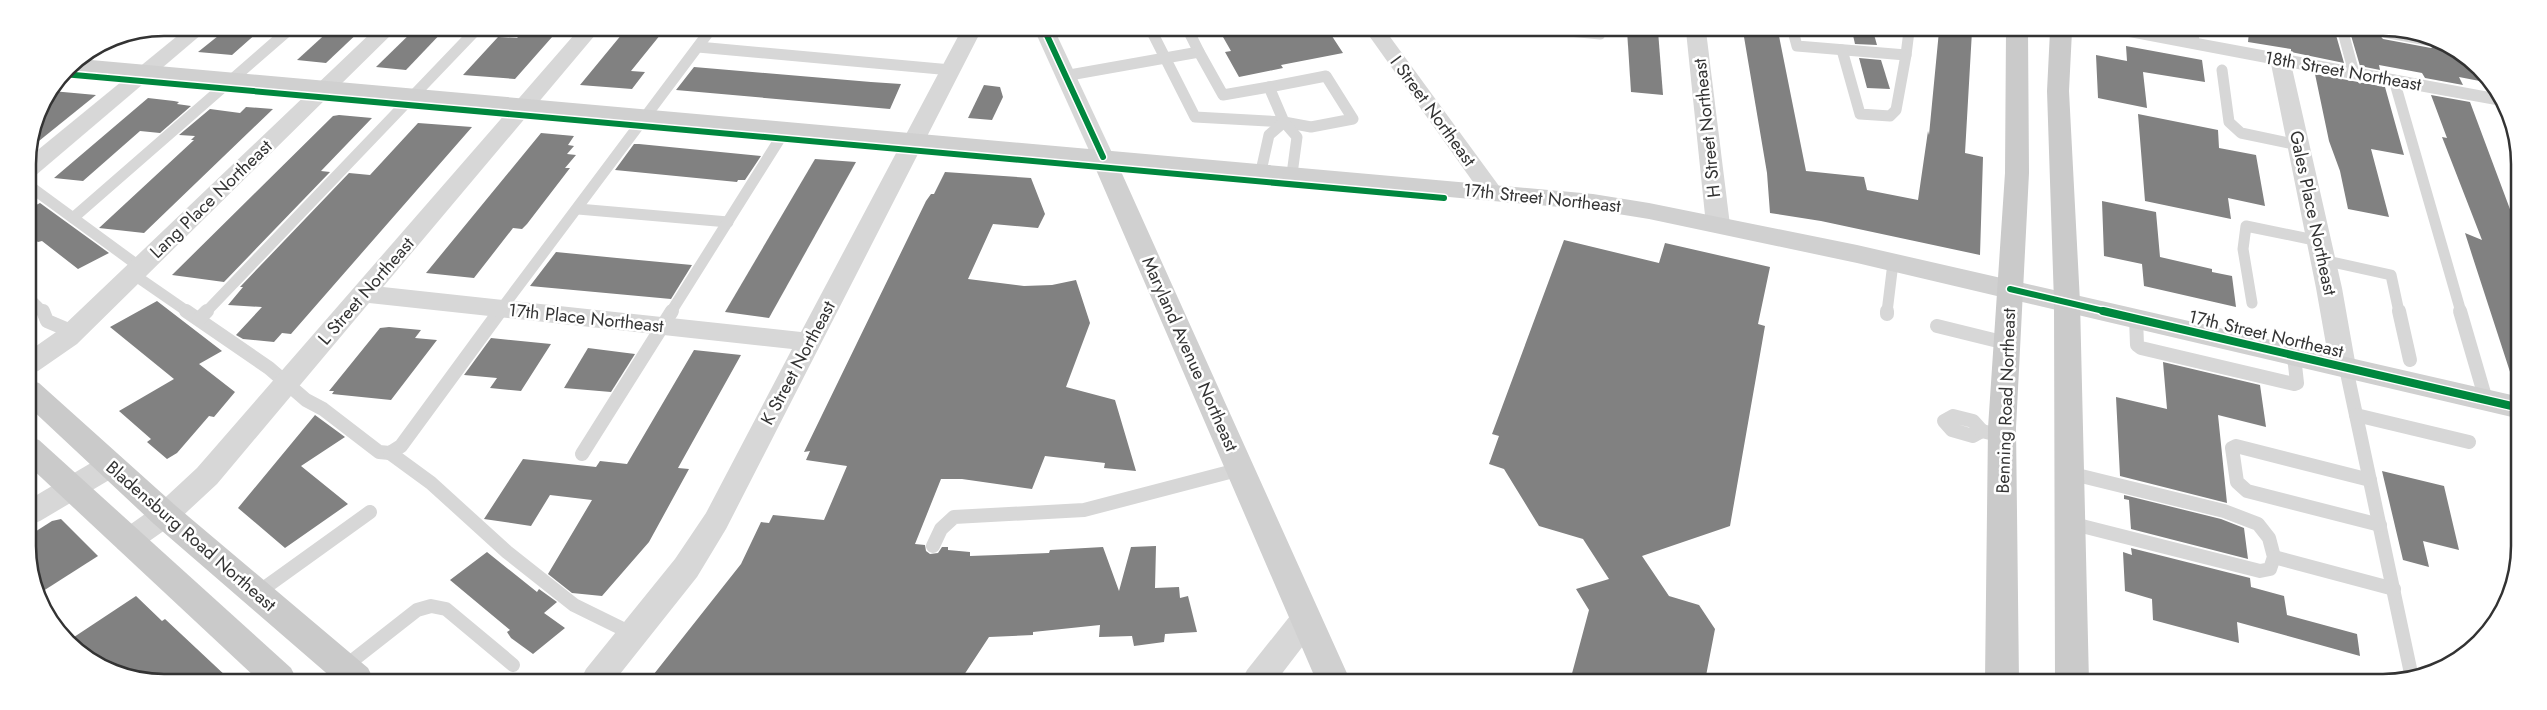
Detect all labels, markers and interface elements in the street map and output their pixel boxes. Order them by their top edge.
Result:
street label: 18th Street Northeast [2263,44,2424,98]
street label: I Street Northeast [1384,50,1483,172]
street label: H Street Northeast [1687,56,1727,199]
street label: Gales Place Northeast [2283,128,2343,298]
street label: Lang Place Northeast [144,133,278,264]
street label: 17th Street Northeast [1462,177,1623,219]
street label: L Street Northeast [312,231,421,351]
street label: Maryland Avenue Northeast [1135,253,1245,456]
street label: K Street Northeast [754,296,842,430]
street label: 17th Place Northeast [507,297,666,339]
street label: 17th Street Northeast [2186,304,2347,365]
street label: Benning Road Northeast [1990,307,2022,494]
street label: Bladensburg Road Northeast [100,455,282,618]

